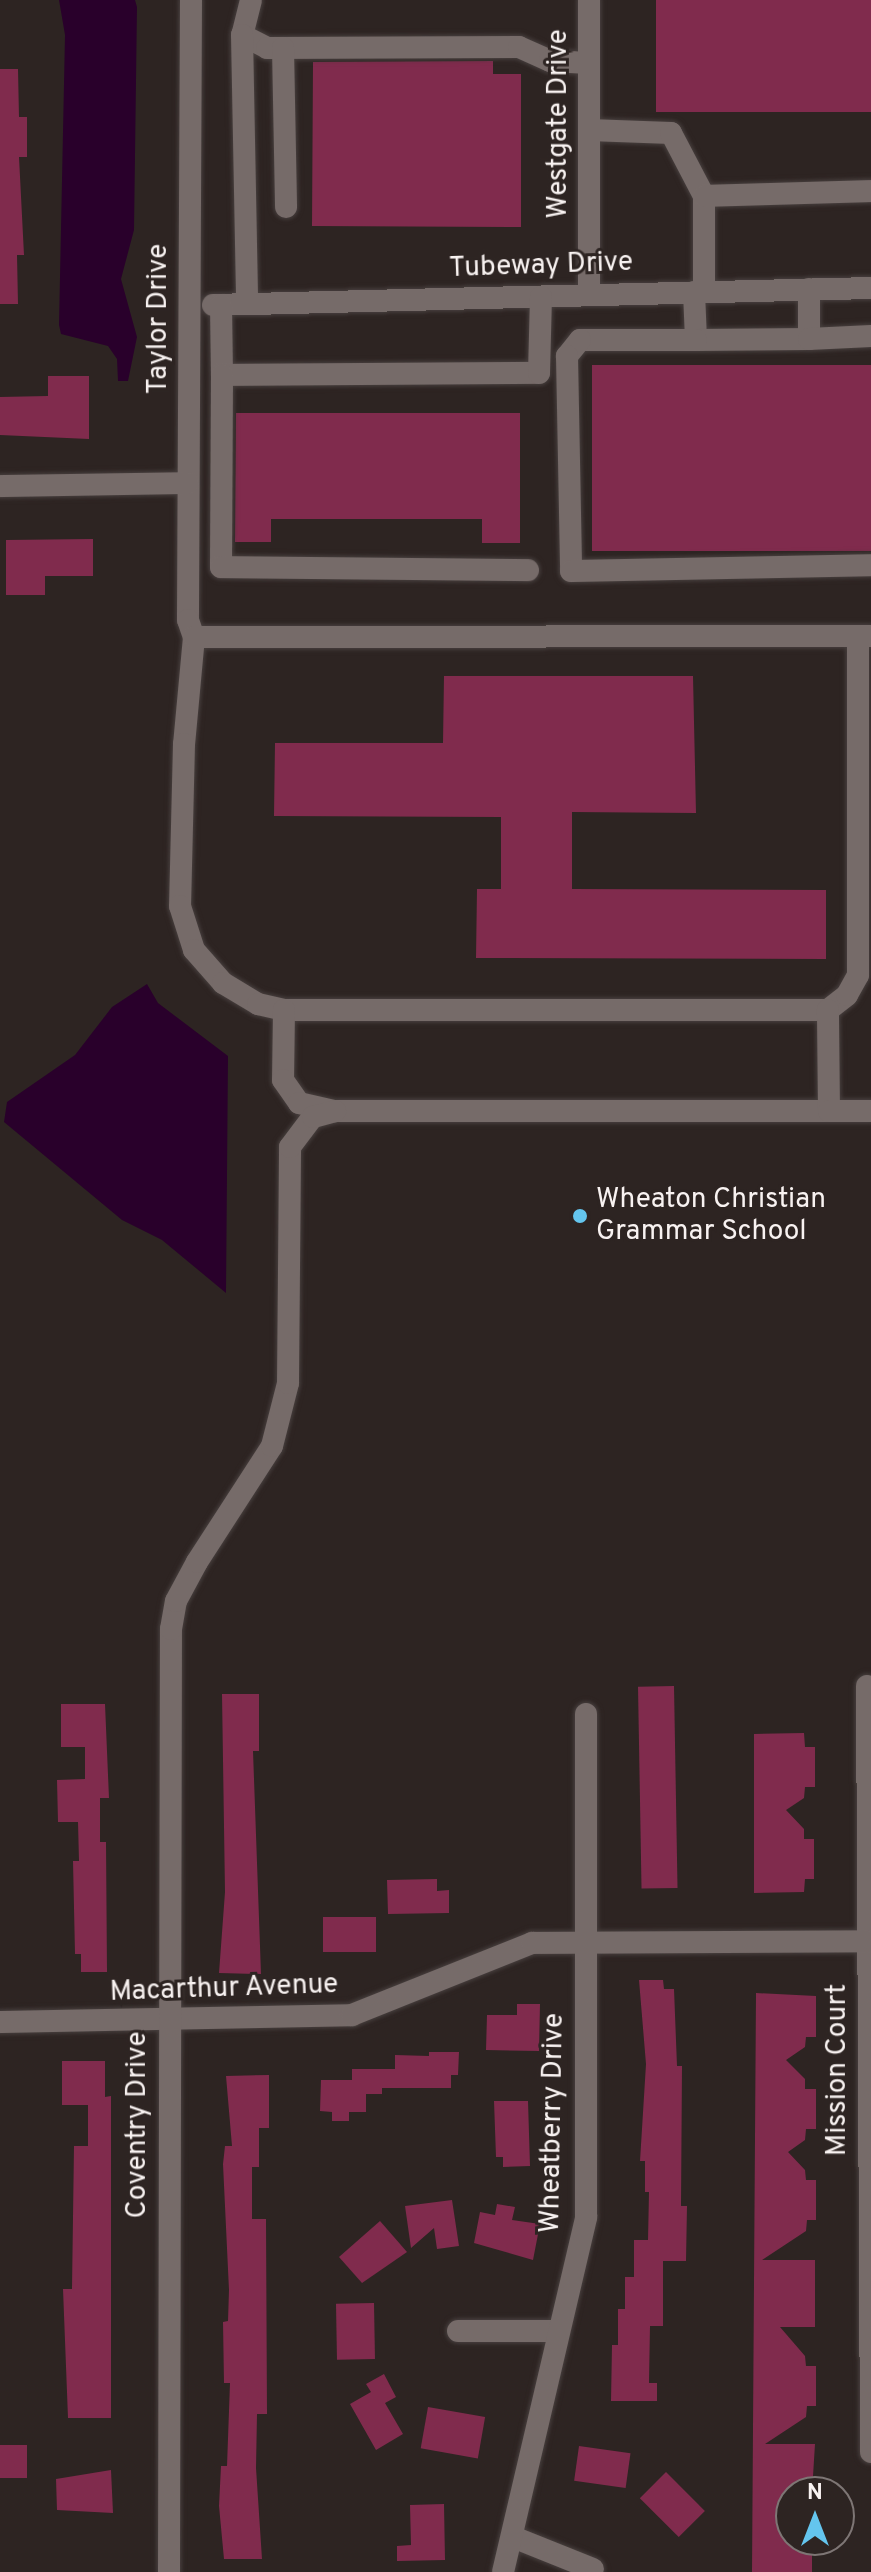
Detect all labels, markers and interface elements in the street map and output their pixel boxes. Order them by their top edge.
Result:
street label: Westgate Drive [542,29,576,219]
street label: Taylor Drive [142,244,176,394]
street label: Tubeway Drive [448,246,634,286]
place label: Wheaton Christian Grammar School [596,1183,826,1249]
marker: Wheaton Christian Grammar School [571,1207,589,1225]
street label: Macarthur Avenue [109,1968,339,2010]
street label: Mission Court [821,1984,855,2156]
street label: Wheatberry Drive [534,2013,572,2233]
street label: Coventry Drive [121,2032,155,2218]
north arrow [775,2476,855,2556]
text: N [807,2480,823,2507]

